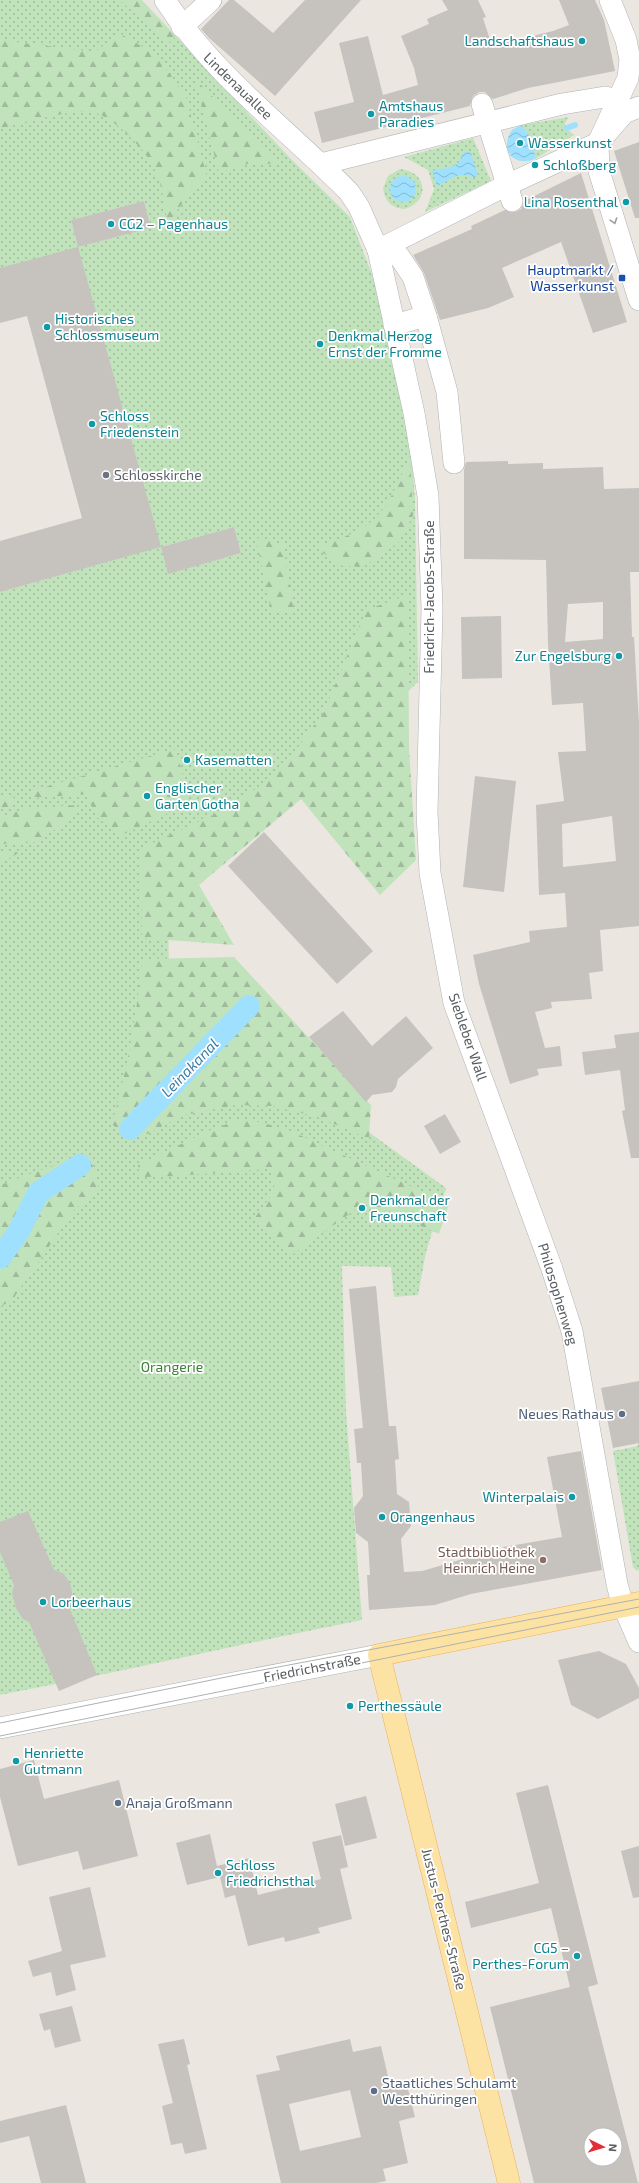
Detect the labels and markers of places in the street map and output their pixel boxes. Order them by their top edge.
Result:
place label: Landschaftshaus [465,32,574,49]
marker: Landschaftshaus [577,36,587,46]
place label: Amtshaus Paradies [379,97,443,130]
marker: Amtshaus Paradies [366,109,376,119]
place label: Wasserkunst [528,134,612,151]
marker: Wasserkunst [515,138,525,148]
place label: Schloßberg [543,156,616,173]
marker: Schloßberg [530,160,540,170]
place label: Lina Rosenthal [524,193,619,210]
marker: Lina Rosenthal [621,197,631,207]
place label: CG2 – Pagenhaus [119,215,228,232]
marker: CG2 – Pagenhaus [106,219,116,229]
place label: Hauptmarkt / Wasserkunst [527,261,614,294]
marker: Hauptmarkt / Wasserkunst [617,273,627,283]
place label: Historisches Schlossmuseum [55,310,159,343]
marker: Historisches Schlossmuseum [42,322,52,332]
place label: Denkmal Herzog Ernst der Fromme [328,327,442,360]
marker: Denkmal Herzog Ernst der Fromme [315,339,325,349]
place label: Schloss Friedenstein [100,407,179,440]
marker: Schloss Friedenstein [87,419,97,429]
place label: Schlosskirche [114,466,202,483]
marker: Schlosskirche [101,470,111,480]
place label: Zur Engelsburg [515,647,611,664]
marker: Zur Engelsburg [614,651,624,661]
place label: Kasematten [195,751,272,768]
marker: Kasematten [182,755,192,765]
place label: Englischer Garten Gotha [155,779,239,812]
marker: Englischer Garten Gotha [142,791,152,801]
place label: Denkmal der Freunschaft [370,1191,450,1224]
marker: Denkmal der Freunschaft [357,1203,367,1213]
place label: Neues Rathaus [518,1405,614,1422]
marker: Neues Rathaus [617,1409,627,1419]
place label: Winterpalais [482,1488,564,1505]
marker: Winterpalais [567,1492,577,1502]
place label: Orangenhaus [390,1508,475,1525]
marker: Orangenhaus [377,1512,387,1522]
place label: Stadtbibliothek Heinrich Heine [438,1543,535,1576]
marker: Stadtbibliothek Heinrich Heine [538,1555,548,1565]
place label: Lorbeerhaus [51,1593,131,1610]
marker: Lorbeerhaus [38,1597,48,1607]
place label: Perthessäule [358,1697,442,1714]
marker: Perthessäule [345,1701,355,1711]
place label: Henriette Gutmann [24,1744,84,1777]
marker: Henriette Gutmann [11,1756,21,1766]
place label: Anaja Großmann [126,1794,233,1811]
marker: Anaja Großmann [113,1798,123,1808]
place label: Schloss Friedrichsthal [226,1856,315,1889]
marker: Schloss Friedrichsthal [213,1868,223,1878]
place label: CG5 – Perthes-Forum [472,1939,569,1972]
marker: CG5 – Perthes-Forum [572,1951,582,1961]
place label: Staatliches Schulamt Westthüringen [382,2074,516,2107]
marker: Staatliches Schulamt Westthüringen [369,2086,379,2096]

